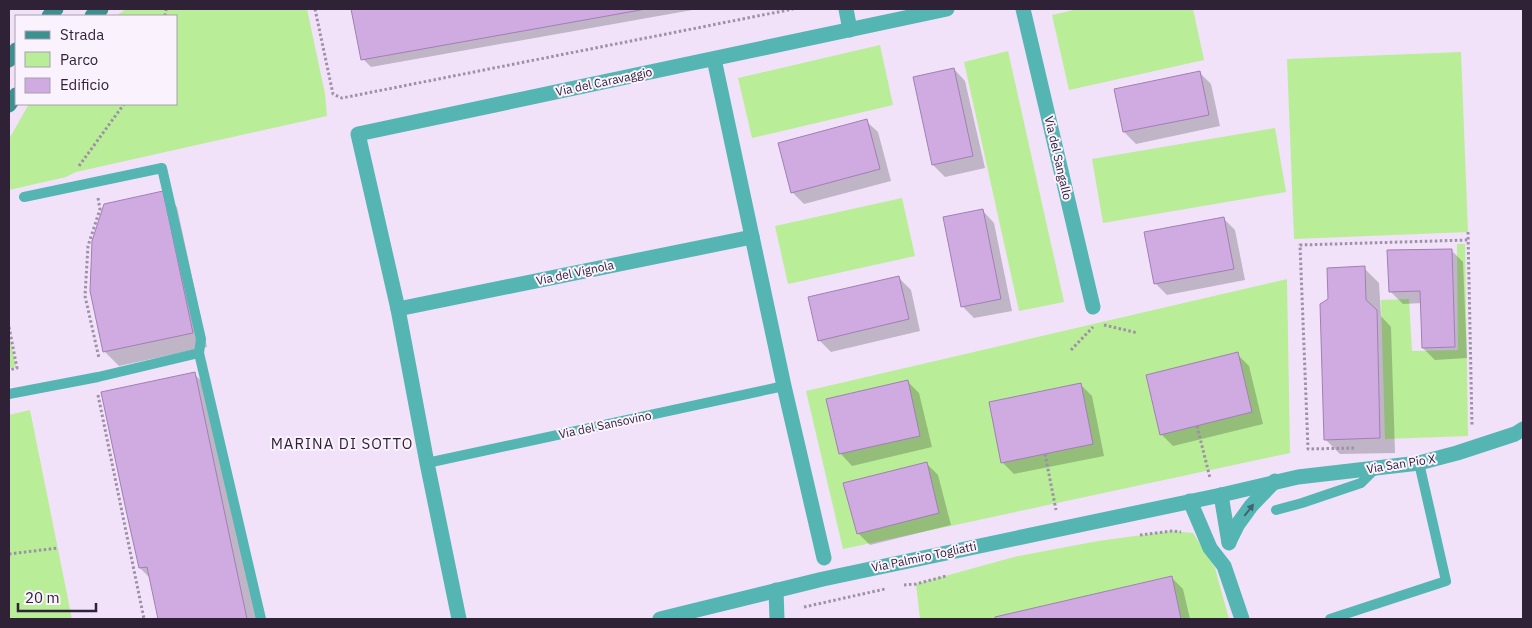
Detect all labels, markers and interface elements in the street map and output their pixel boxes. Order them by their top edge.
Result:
legend [15,15,178,105]
text: Strada [60,25,104,44]
text: Parco [60,50,98,69]
street label: Via del Caravaggio [554,64,654,99]
text: Edificio [60,75,109,94]
street label: Via del Sangallo [1042,115,1075,201]
street label: Via del Vignola [535,257,616,288]
street label: Via del Sansovino [557,407,653,442]
district label: MARINA DI SOTTO [271,434,413,453]
street label: Via San Pio X [1365,451,1437,476]
one-way arrow [1244,503,1254,517]
street label: Via Palmiro Togliatti [870,538,978,575]
scale bar [18,580,95,612]
text: 20 m [25,588,60,607]

